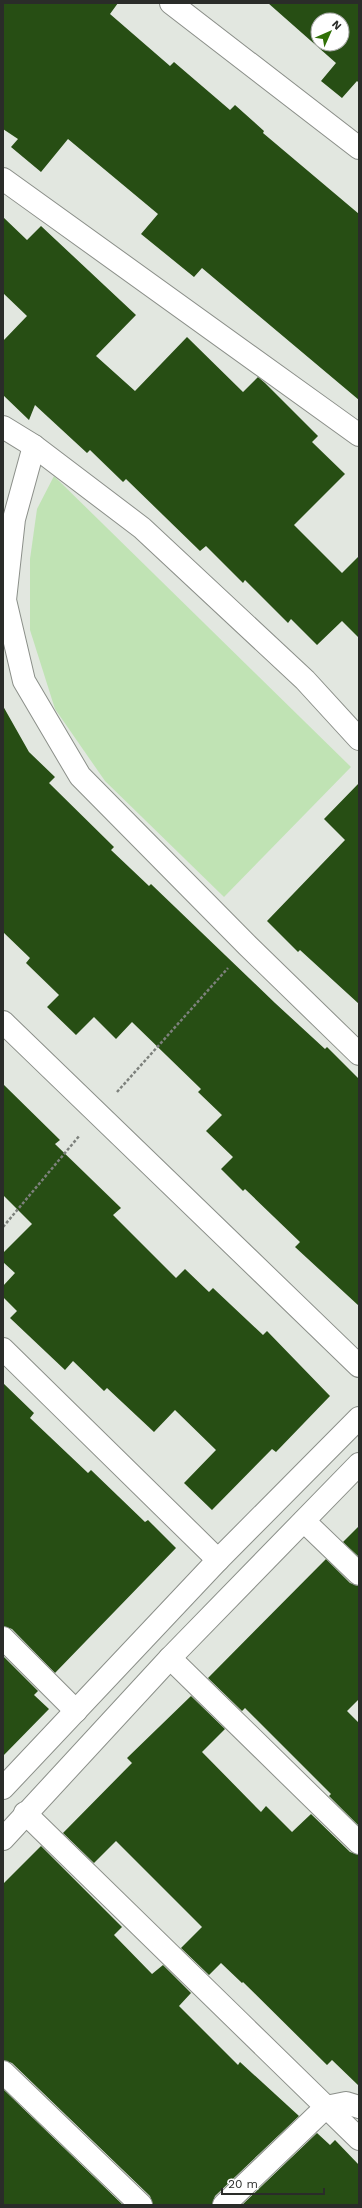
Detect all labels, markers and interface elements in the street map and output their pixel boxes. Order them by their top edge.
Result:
north arrow [310,12,350,52]
text: N [329,18,344,33]
scale bar [222,2170,324,2196]
text: 20 m [228,2177,258,2191]

